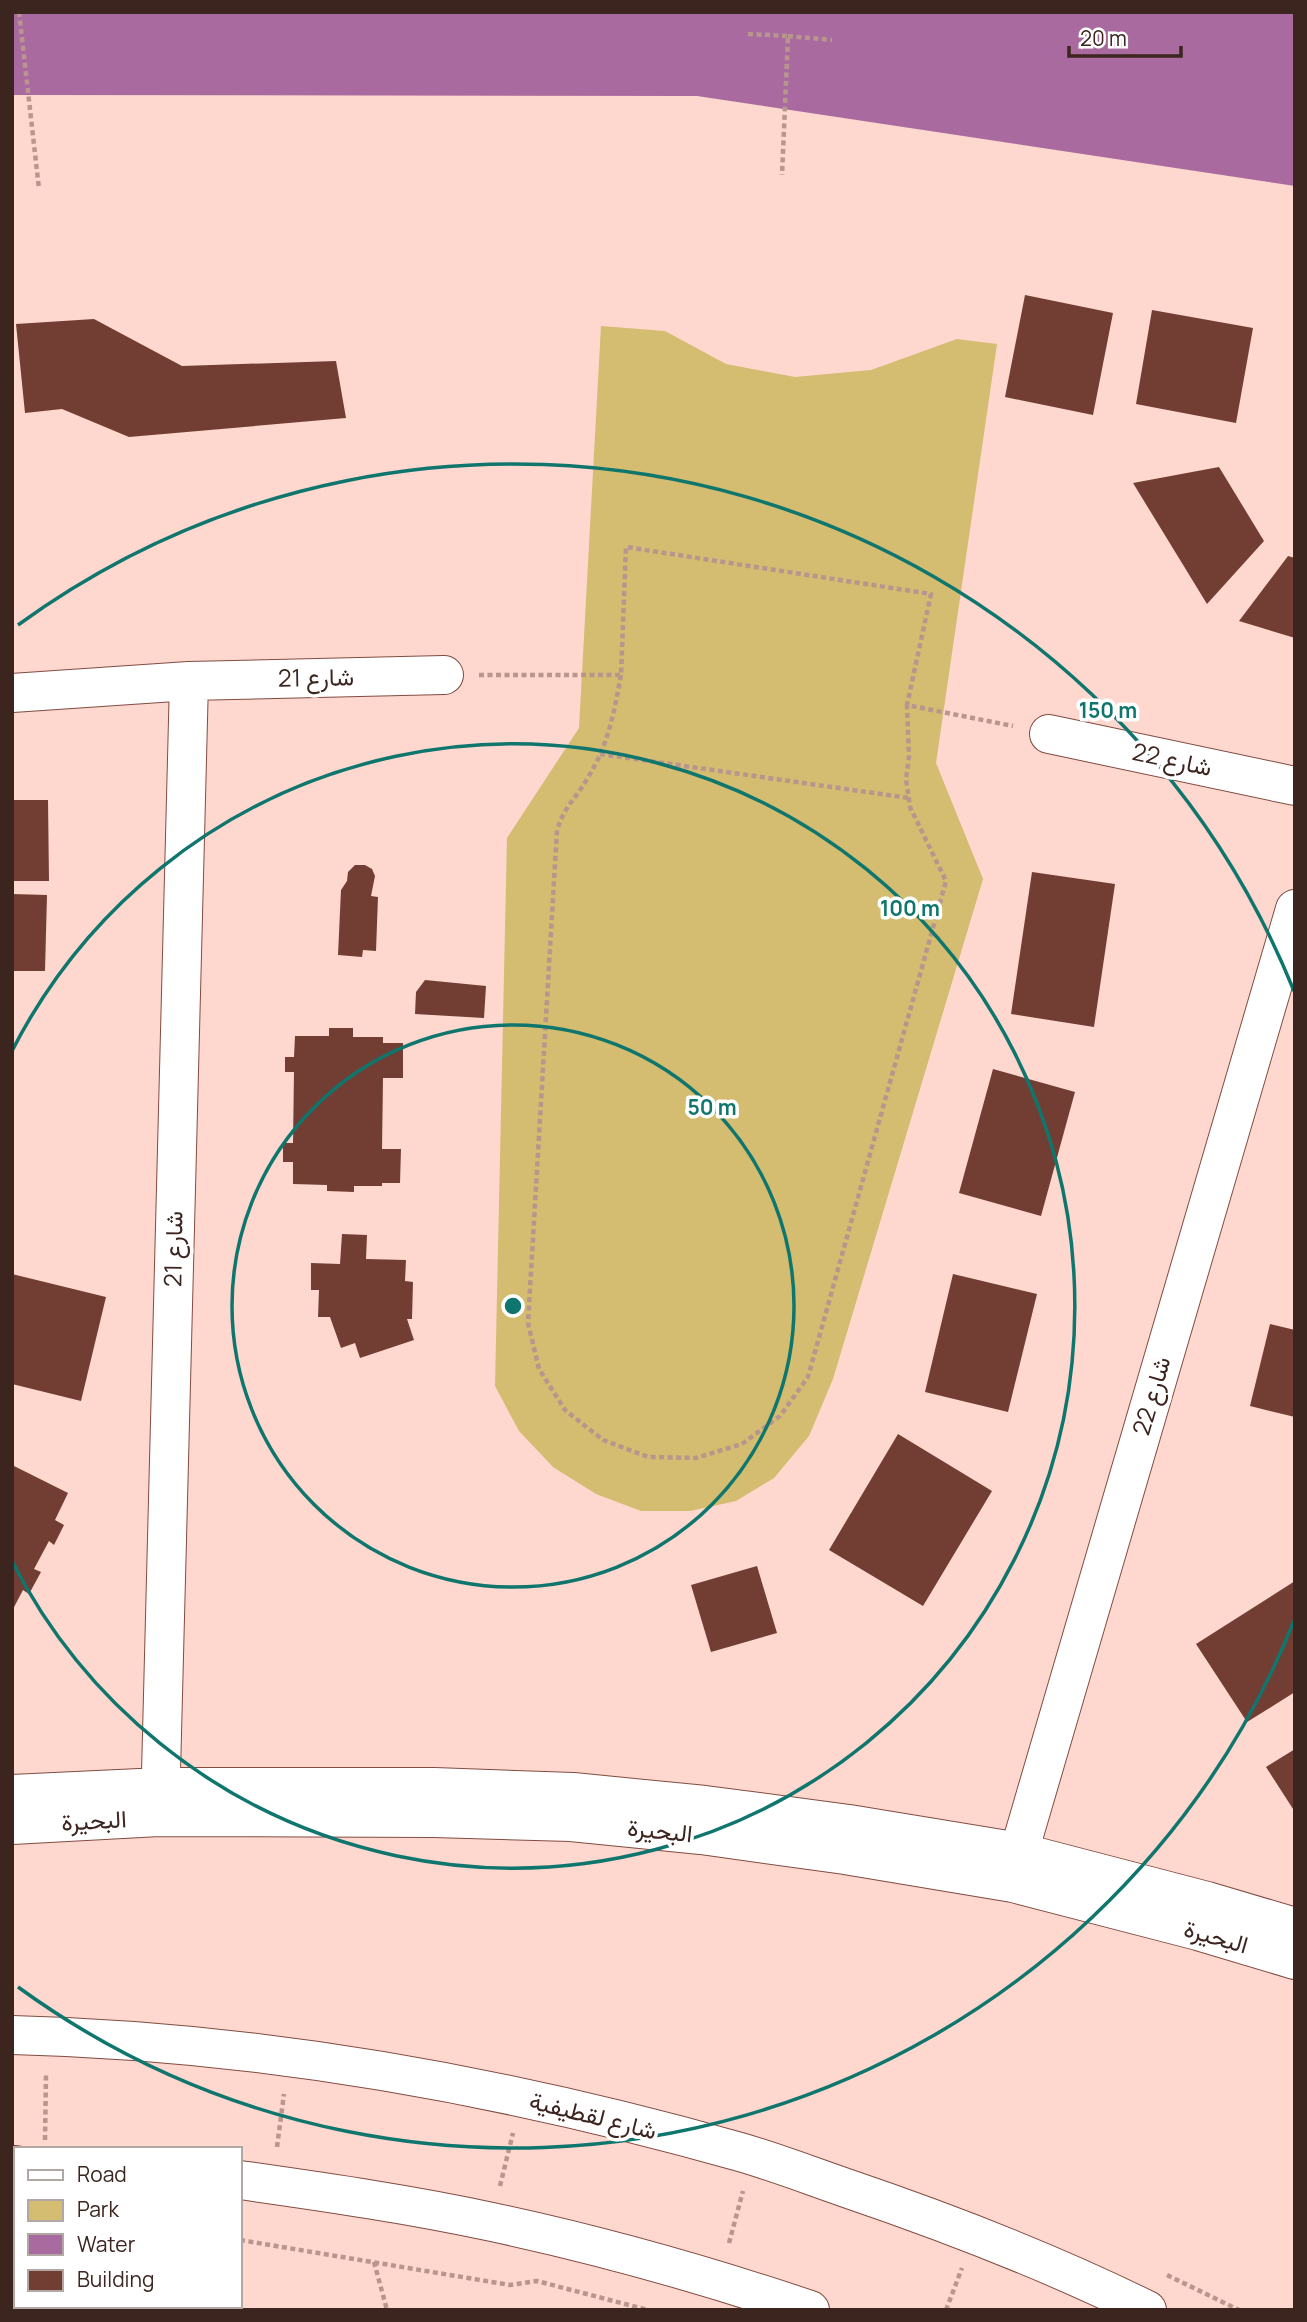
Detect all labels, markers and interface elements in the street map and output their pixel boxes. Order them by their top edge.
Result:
scale bar [1069,14,1181,58]
text: 20 m [1080,24,1127,52]
street label: شارع 21 [278,659,354,695]
text: 150 m [1079,696,1137,724]
street label: شارع 22 [1129,734,1215,784]
text: 100 m [880,894,940,922]
text: 50 m [687,1093,737,1121]
street label: شارع 21 [155,1211,191,1287]
centre of rings [501,1294,525,1318]
street label: شارع 22 [1124,1352,1178,1439]
street label: البحيرة [60,1801,127,1838]
street label: البحيرة [626,1810,694,1849]
street label: البحيرة [1180,1911,1252,1960]
street label: شارع لقطيفية [526,2083,660,2147]
legend [14,2147,242,2308]
text: Road [77,2160,127,2188]
text: Park [77,2195,119,2223]
text: Water [77,2230,136,2258]
text: Building [77,2265,154,2293]

